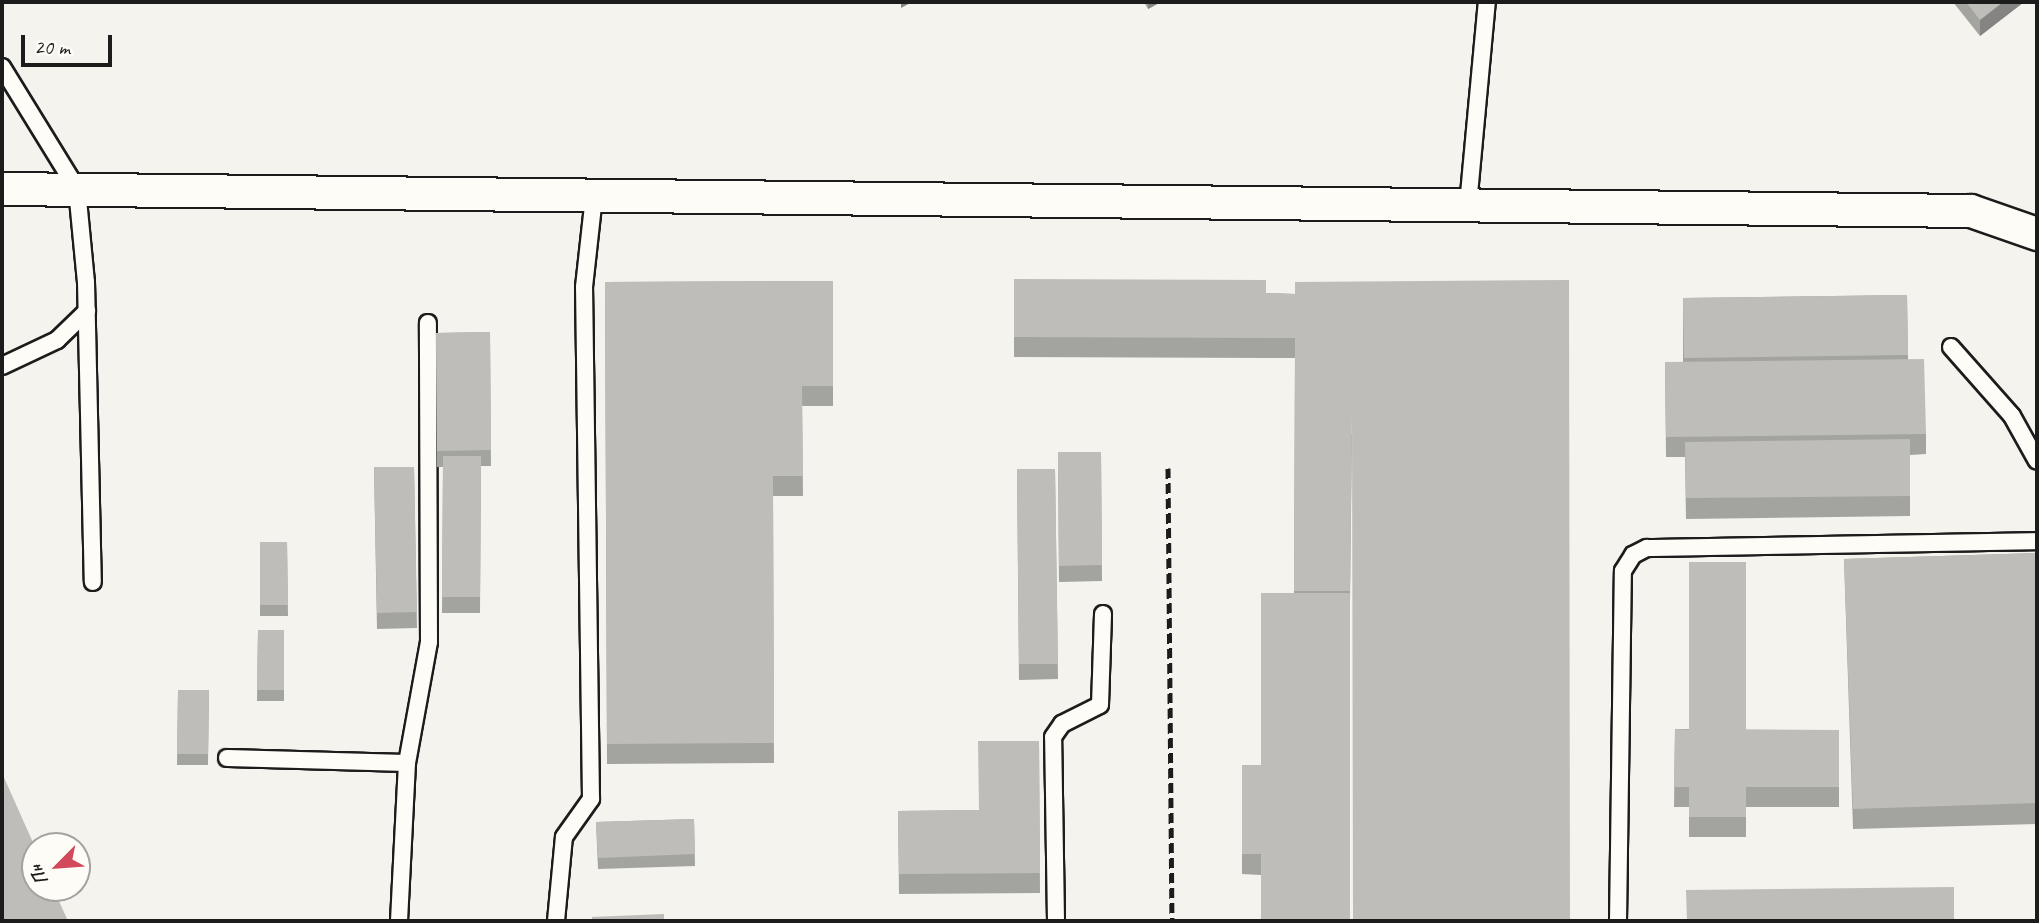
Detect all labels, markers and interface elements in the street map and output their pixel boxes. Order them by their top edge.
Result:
scale bar [24,21,116,65]
text: 20 m [34,34,70,60]
north arrow [21,832,91,902]
text: Пн [24,861,54,889]

